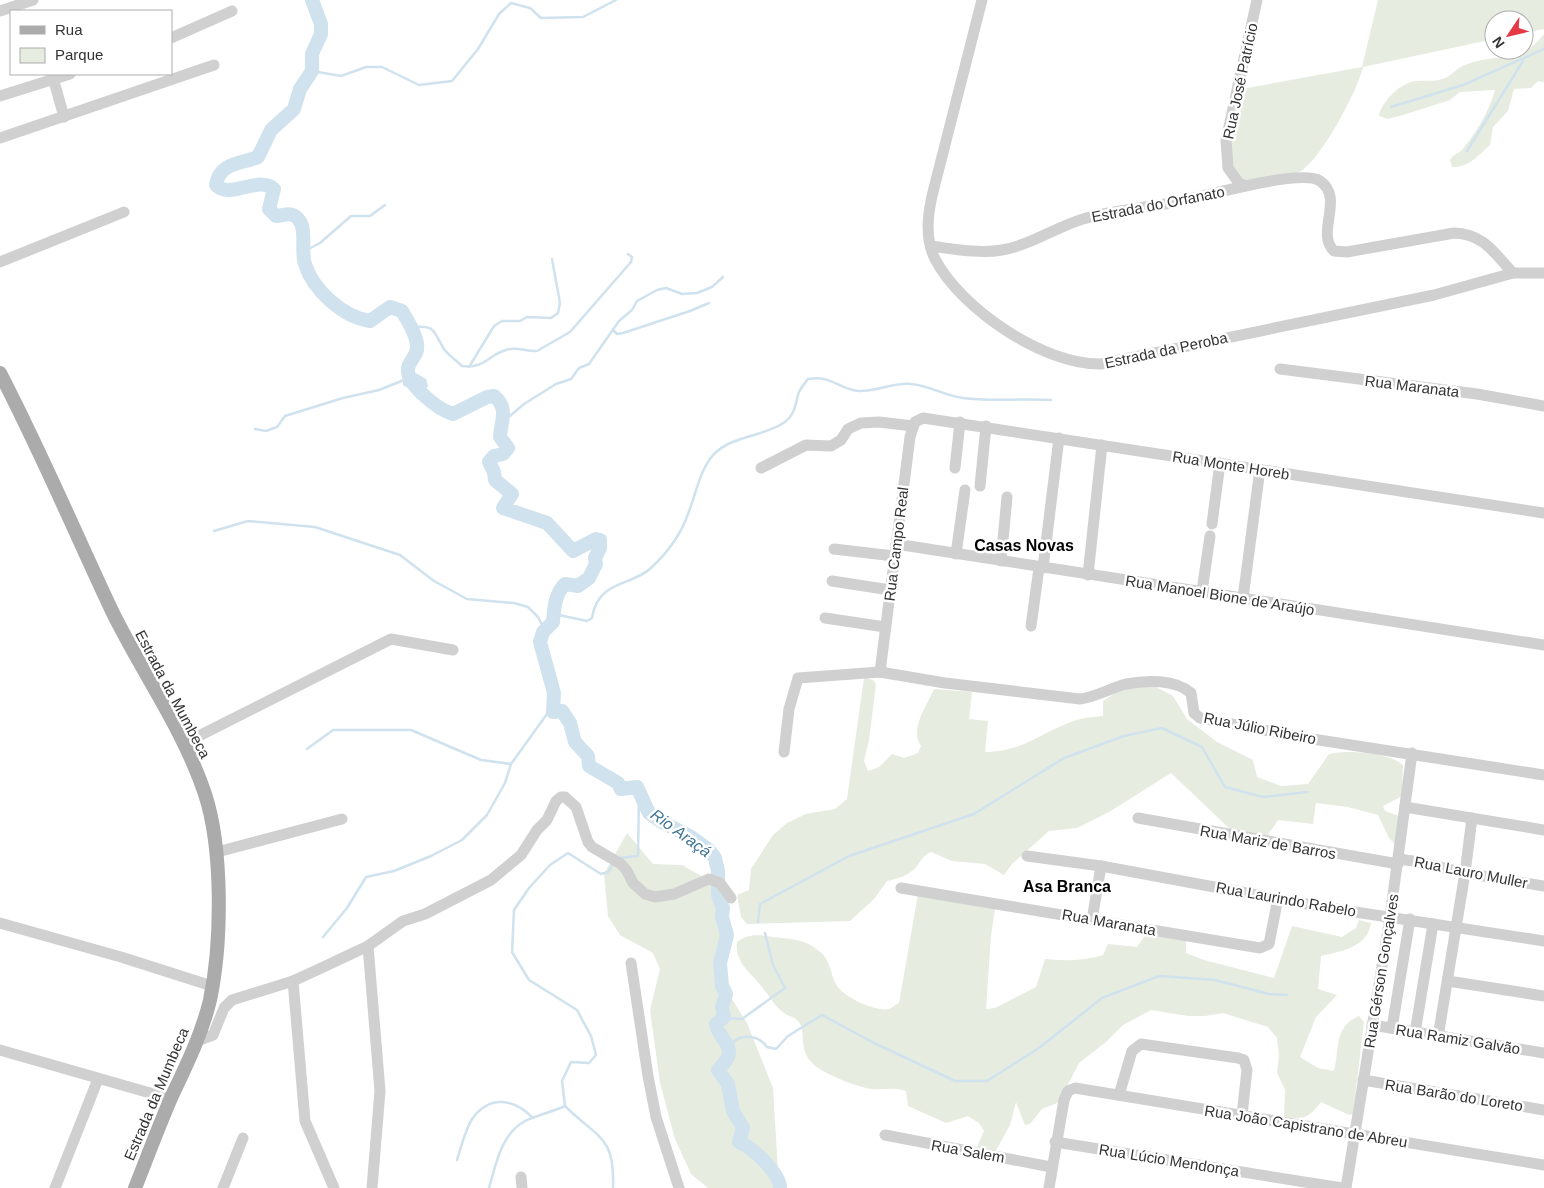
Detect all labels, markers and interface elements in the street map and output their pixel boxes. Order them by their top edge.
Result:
legend [10,10,172,75]
north arrow [1484,10,1534,60]
text: Rua [55,21,83,38]
street label: Rua José Patrício [1219,21,1261,141]
text: N [1489,34,1508,51]
text: Parque [55,46,103,63]
street label: Estrada do Orfanato [1090,183,1226,225]
street label: Estrada da Peroba [1103,329,1230,371]
street label: Rua Maranata [1364,372,1461,400]
street label: Rua Monte Horeb [1171,447,1291,483]
street label: Rua Campo Real [881,486,911,602]
district label: Casas Novas [974,537,1074,554]
street label: Rua Manoel Bione de Araújo [1124,572,1316,618]
street label: Estrada da Mumbeca [132,627,214,762]
street label: Rua Júlio Ribeiro [1202,709,1318,747]
water label: Rio Araçá [648,806,714,860]
street label: Rua Mariz de Barros [1199,822,1337,862]
street label: Rua Lauro Muller [1413,853,1529,891]
district label: Asa Branca [1023,878,1111,895]
street label: Rua Laurindo Rabelo [1215,878,1357,920]
street label: Rua Gérson Gonçalves [1360,893,1402,1049]
street label: Rua Maranata [1061,905,1158,939]
street label: Rua Ramiz Galvão [1394,1021,1522,1057]
street label: Estrada da Mumbeca [120,1024,192,1163]
street label: Rua Barão do Loreto [1384,1076,1524,1114]
street label: Rua João Capistrano de Abreu [1203,1102,1409,1150]
street label: Rua Salem [930,1136,1006,1166]
street label: Rua Lúcio Mendonça [1098,1141,1241,1180]

